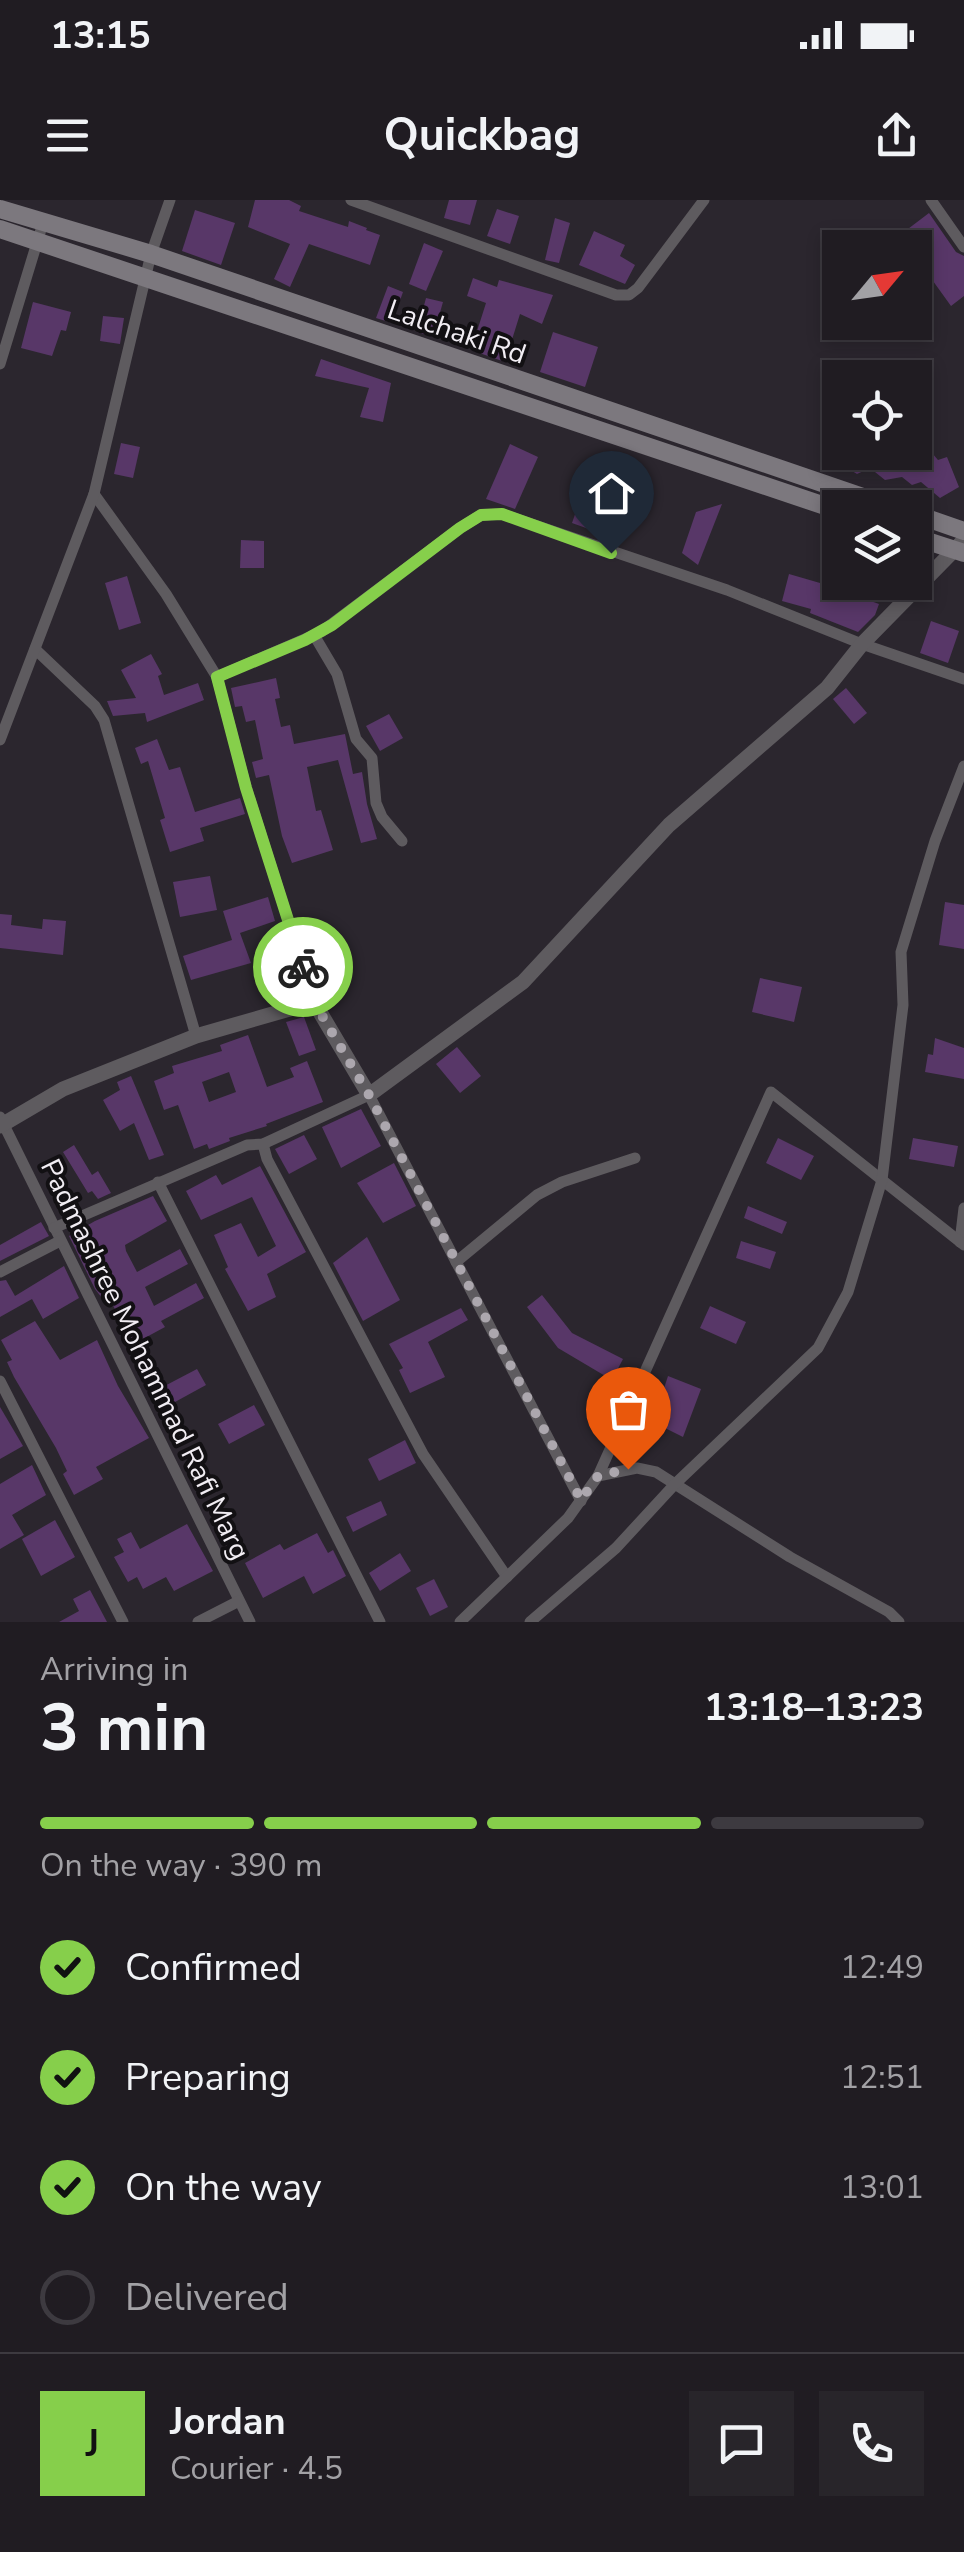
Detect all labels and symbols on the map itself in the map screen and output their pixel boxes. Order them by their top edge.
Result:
north arrow [822,230,932,340]
street label: Lalchaki Rd [382,290,531,373]
pin [569,451,654,554]
courier [253,917,353,1017]
street label: Padmashree Mohammad Rafi Marg [31,1153,259,1566]
pin [586,1367,671,1470]

